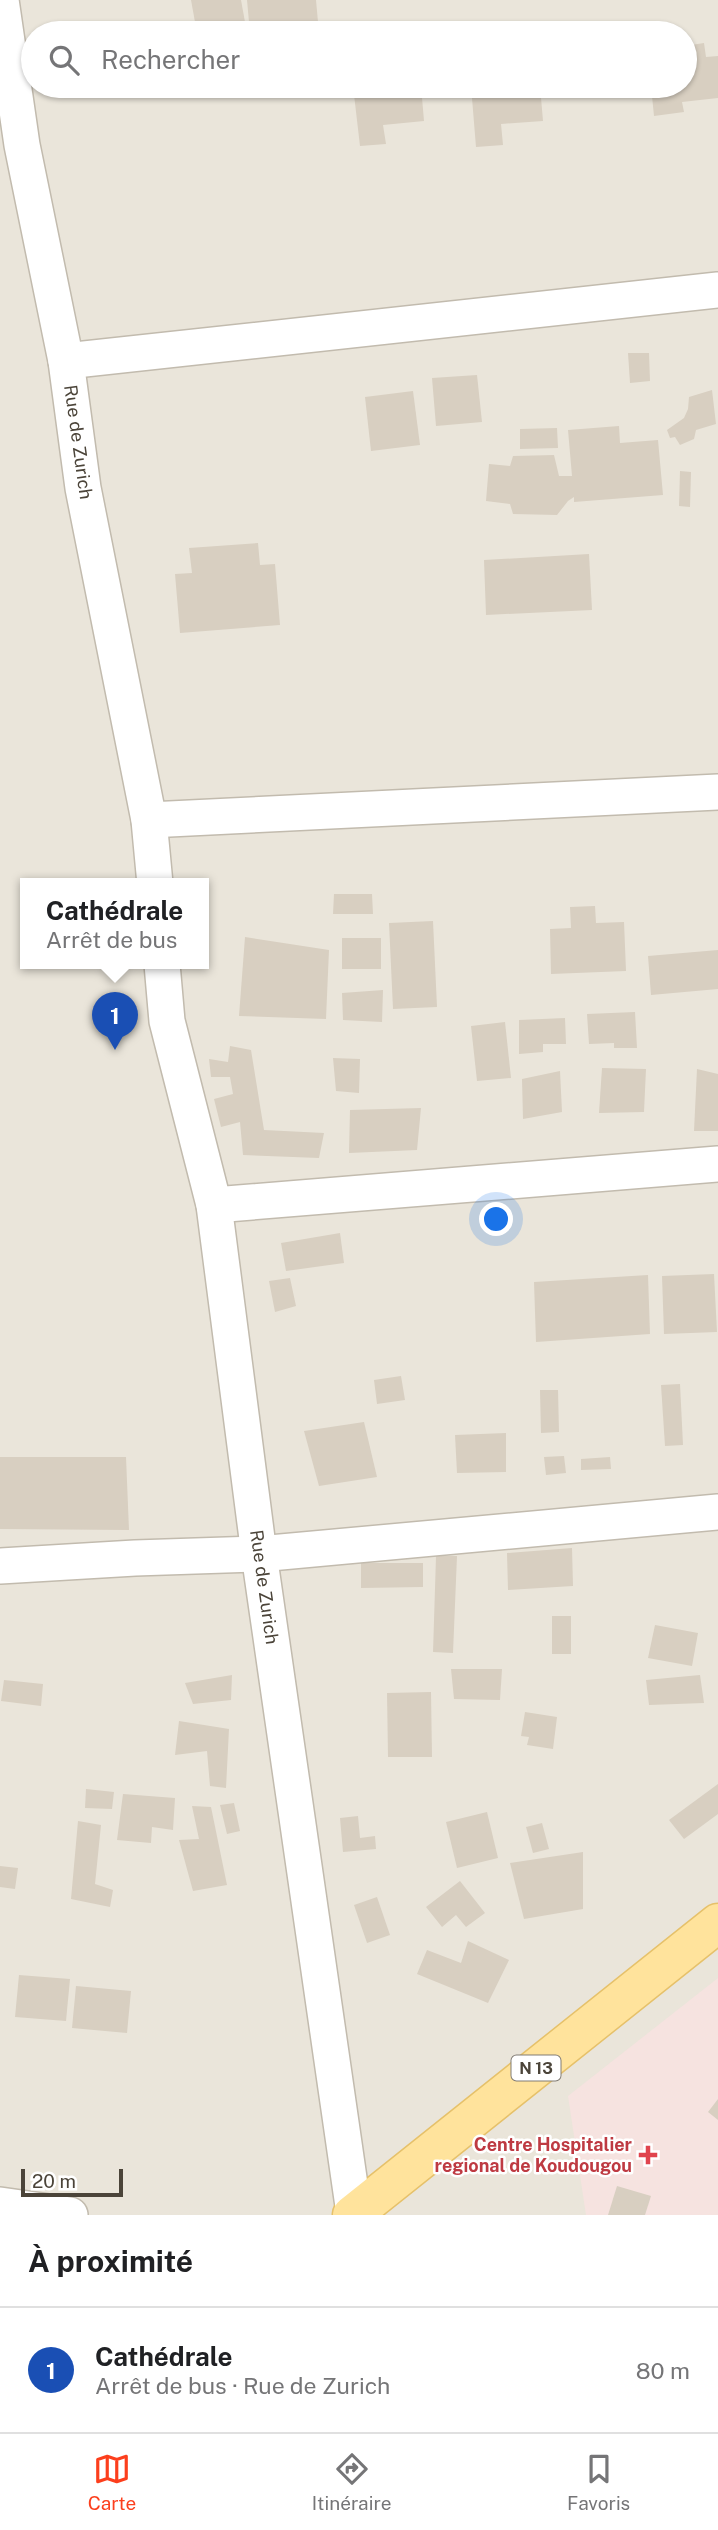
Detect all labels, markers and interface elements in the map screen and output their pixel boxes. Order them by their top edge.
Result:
search box [21,21,697,98]
icon: search [45,41,83,79]
text: Rechercher [101,44,240,75]
street label: Rue de Zurich [60,383,97,501]
popup [20,878,209,969]
text: Cathédrale [46,895,183,926]
text: Arrêt de bus [46,926,177,953]
pin: 1 [92,992,138,1050]
your location [479,1202,513,1236]
street label: Rue de Zurich [246,1528,283,1646]
road number: N 13 [512,2056,560,2080]
place label: Centre Hospitalier regional de Koudougou [435,2134,633,2176]
marker: Centre Hospitalier regional de Koudougou [638,2145,658,2165]
scale bar [21,2166,122,2198]
text: 20 m [32,2170,76,2192]
text: À proximité [28,2243,193,2279]
text: Cathédrale [95,2341,233,2372]
text: 1 [46,2357,56,2384]
text: 80 m [636,2357,690,2384]
text: Arrêt de bus · Rue de Zurich [95,2372,390,2399]
tab: Carte [88,2450,136,2514]
tab: Itinéraire [312,2450,392,2514]
tab: Favoris [567,2450,630,2514]

